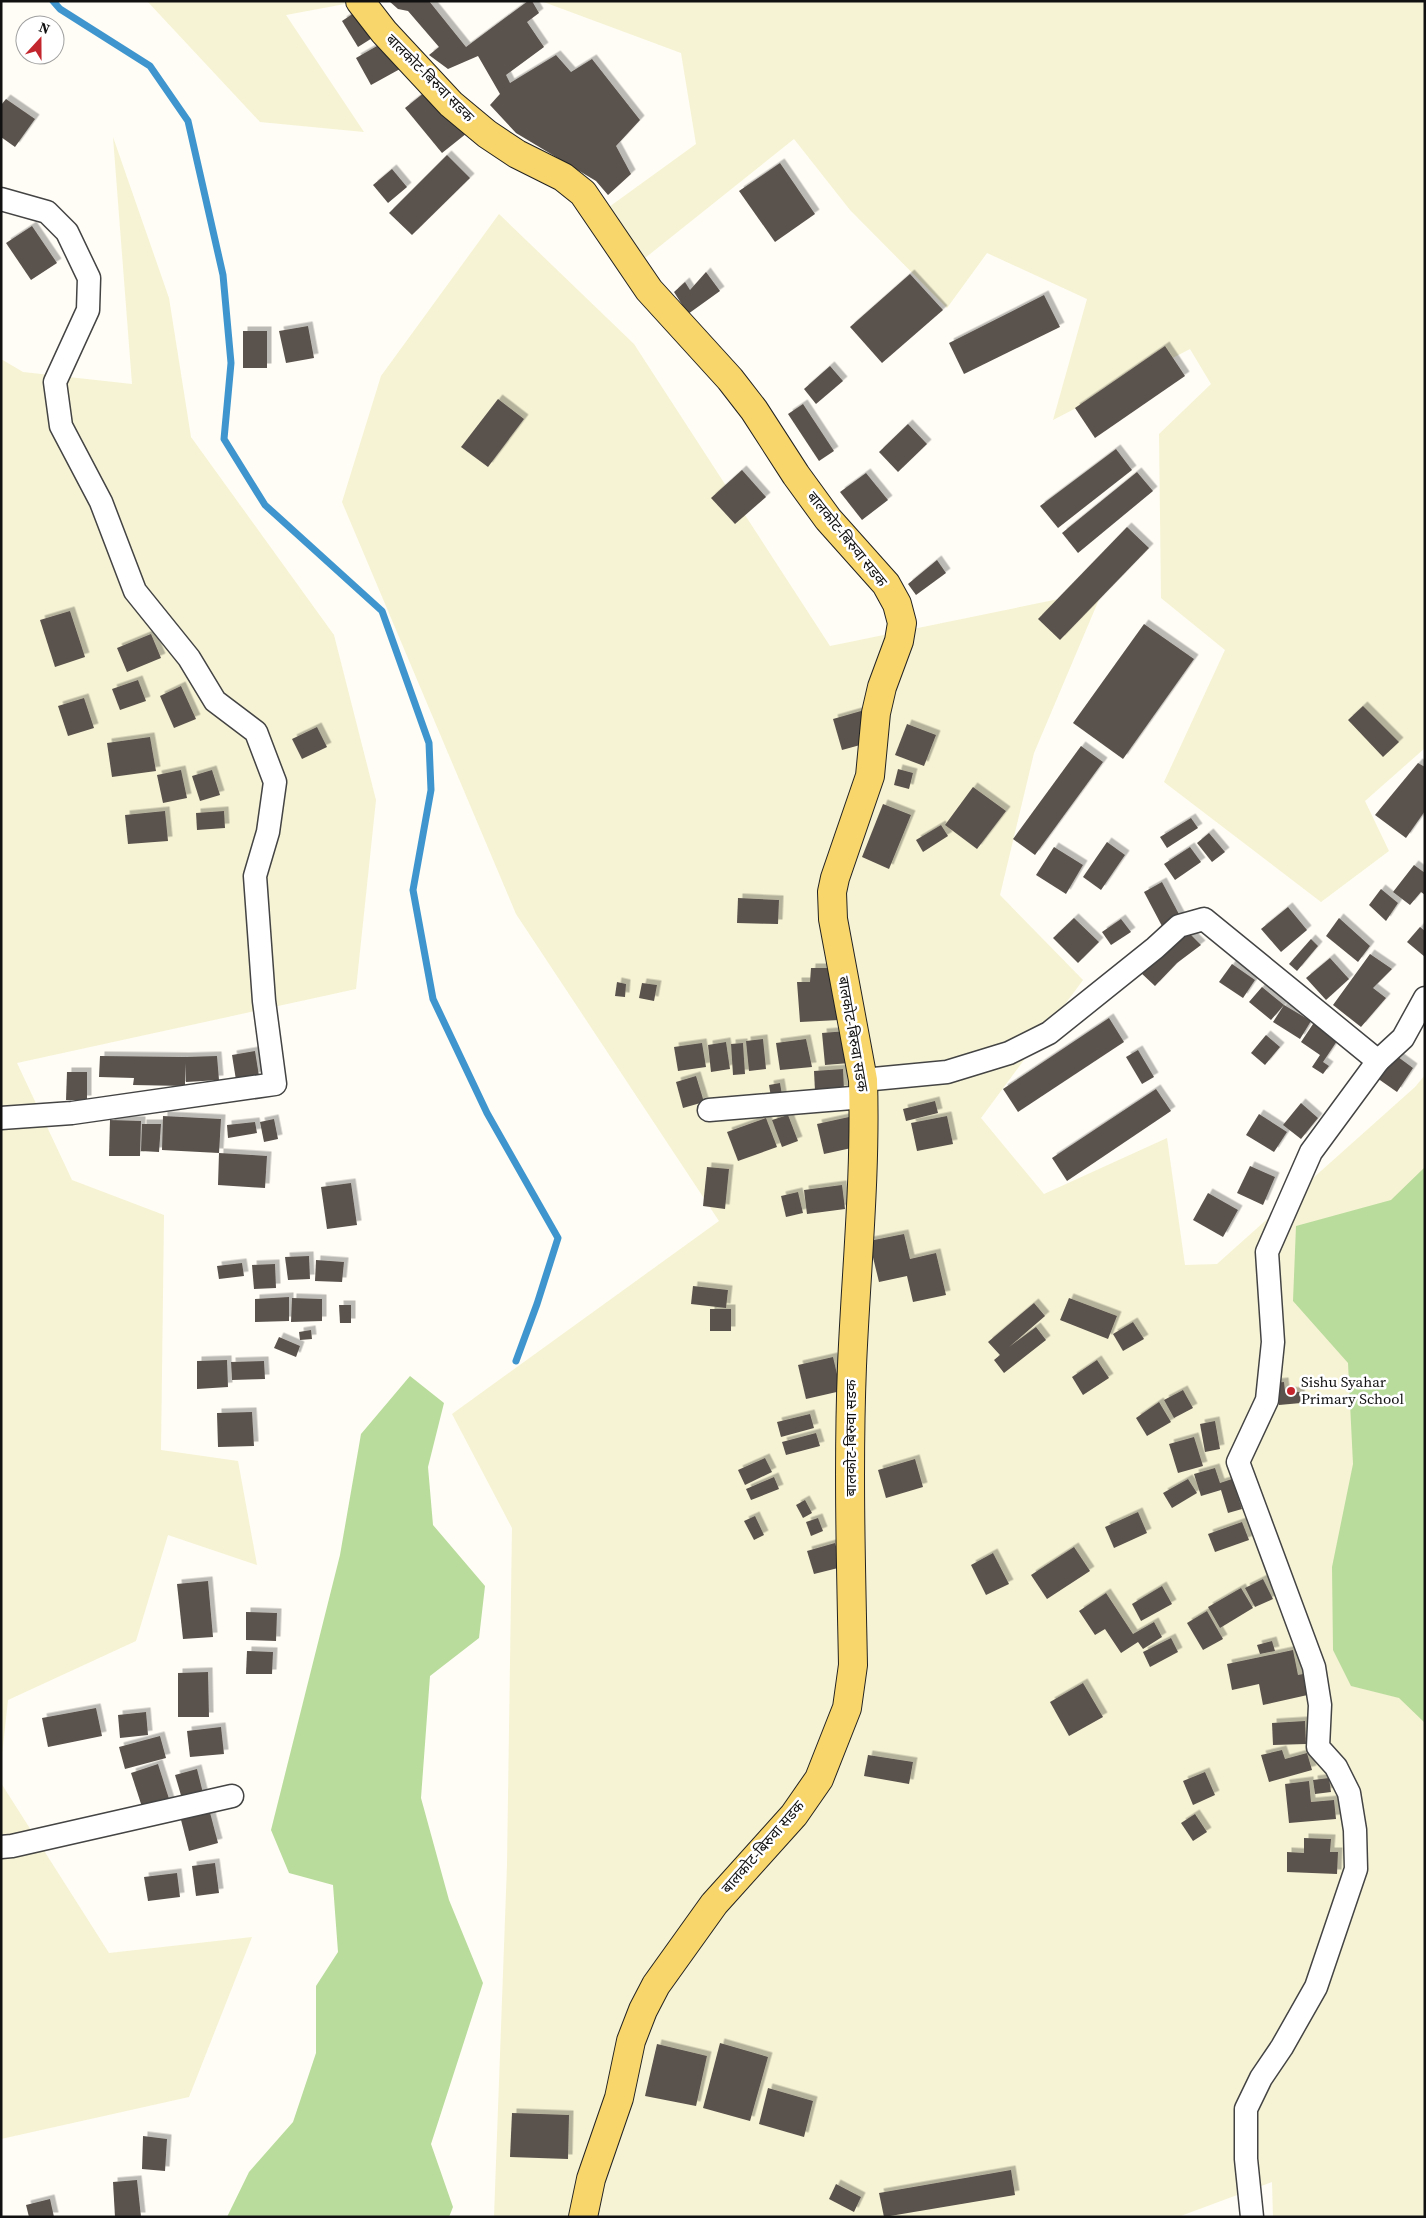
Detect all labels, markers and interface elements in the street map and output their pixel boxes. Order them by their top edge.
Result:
north arrow [15,15,65,65]
text: N [36,17,53,39]
street label: बालकोट-बिरुवा सडक [382,29,480,127]
street label: बालकोट-बिरुवा सडक [802,487,893,591]
street label: बालकोट-बिरुवा सडक [833,974,874,1094]
place label: Sishu Syahar Primary School [1301,1371,1404,1409]
street label: बालकोट-बिरुवा सडक [840,1379,861,1497]
marker: Sishu Syahar Primary School [1285,1385,1297,1397]
street label: बालकोट-बिरुवा सडक [716,1795,809,1898]

